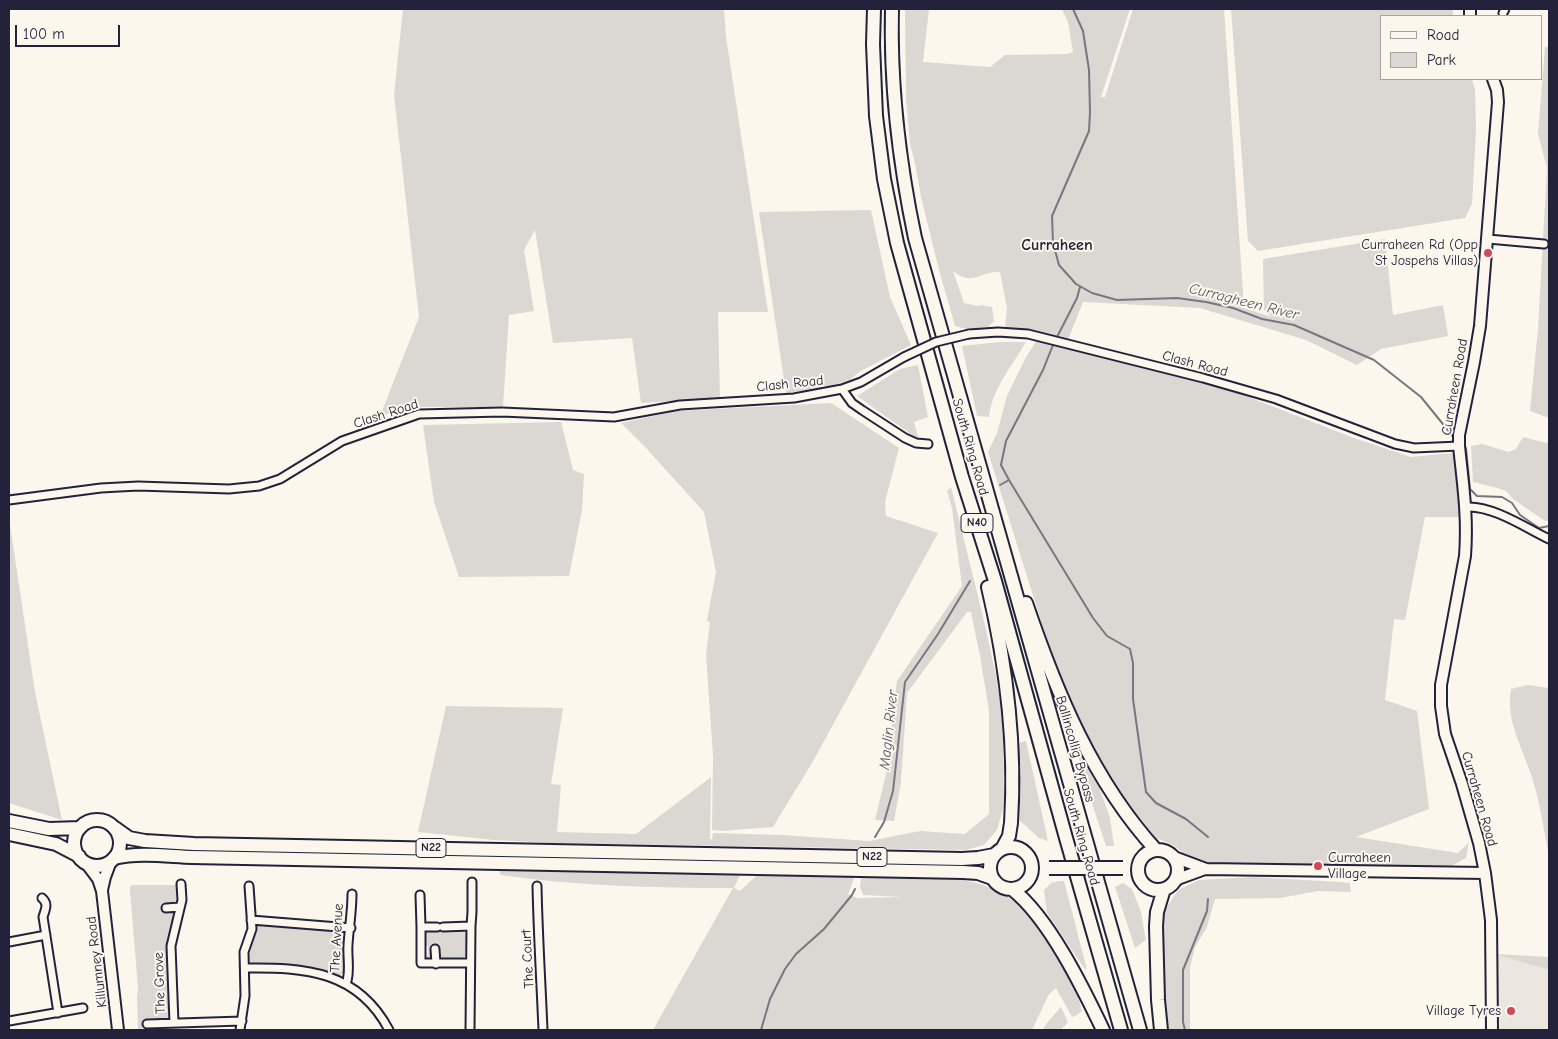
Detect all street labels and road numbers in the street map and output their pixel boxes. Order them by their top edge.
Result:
street label: Curraheen Road [1438,337,1472,437]
street label: Clash Road [1160,347,1230,381]
street label: Clash Road [756,372,824,396]
street label: Clash Road [351,396,421,432]
street label: South Ring Road [948,397,992,497]
road number: N40 [961,514,993,532]
street label: Ballincollig Bypass [1052,694,1098,804]
street label: Curraheen Road [1457,750,1501,848]
street label: South Ring Road [1059,787,1103,887]
road number: N22 [416,838,446,858]
road number: N22 [857,848,887,866]
street label: The Avenue [327,903,347,973]
street label: Killumney Road [83,915,111,1009]
street label: The Court [518,929,538,989]
street label: The Grove [151,952,169,1014]

